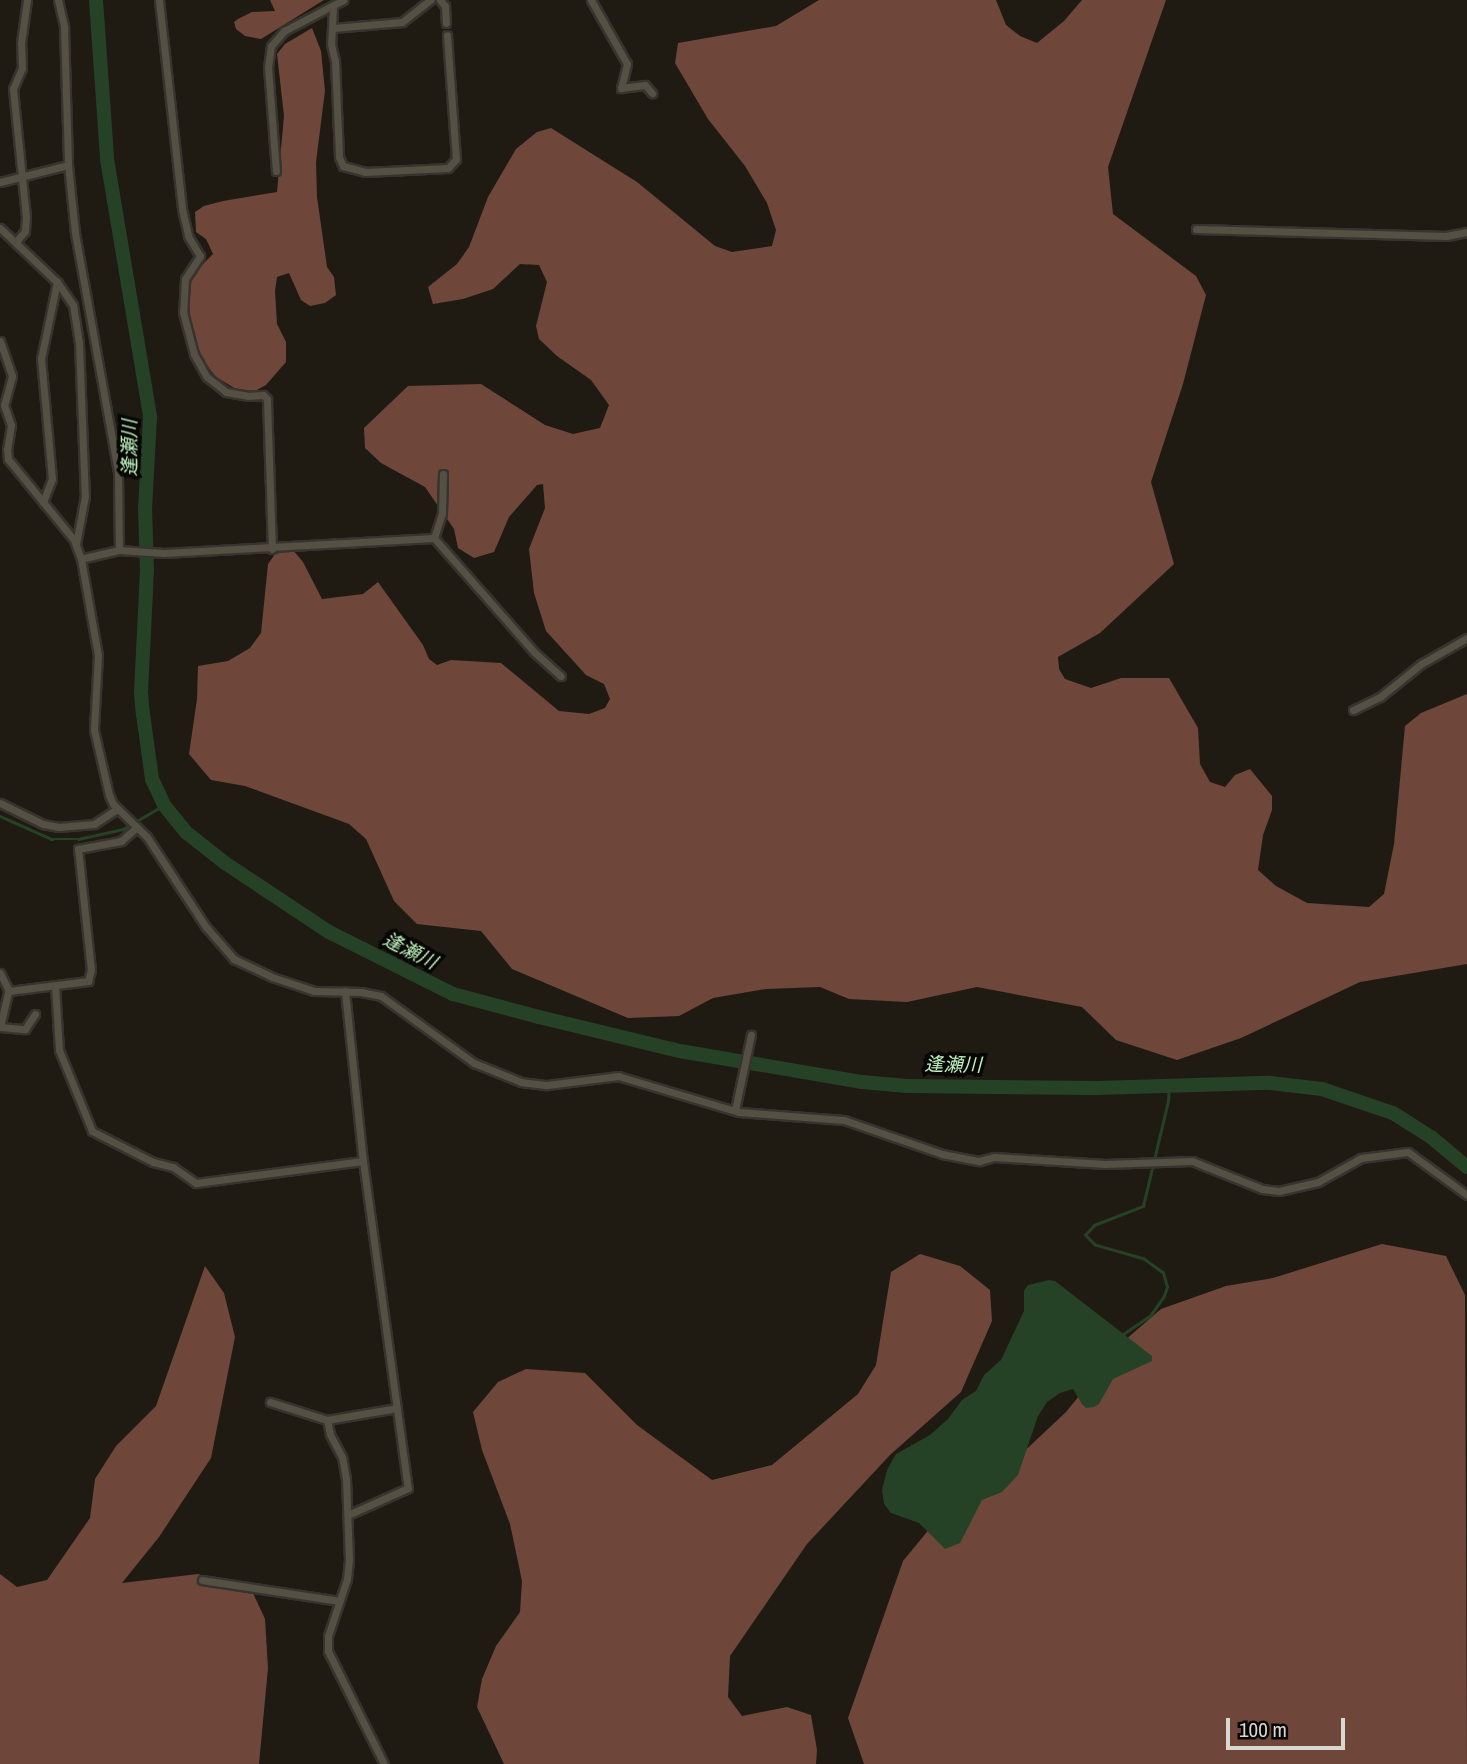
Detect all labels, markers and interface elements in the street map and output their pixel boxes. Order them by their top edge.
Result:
water label: 逢瀬川 [119,420,141,476]
water label: 逢瀬川 [379,928,441,974]
water label: 逢瀬川 [924,1053,982,1077]
scale bar [1229,1704,1348,1748]
text: 100 m [1239,1715,1287,1744]

